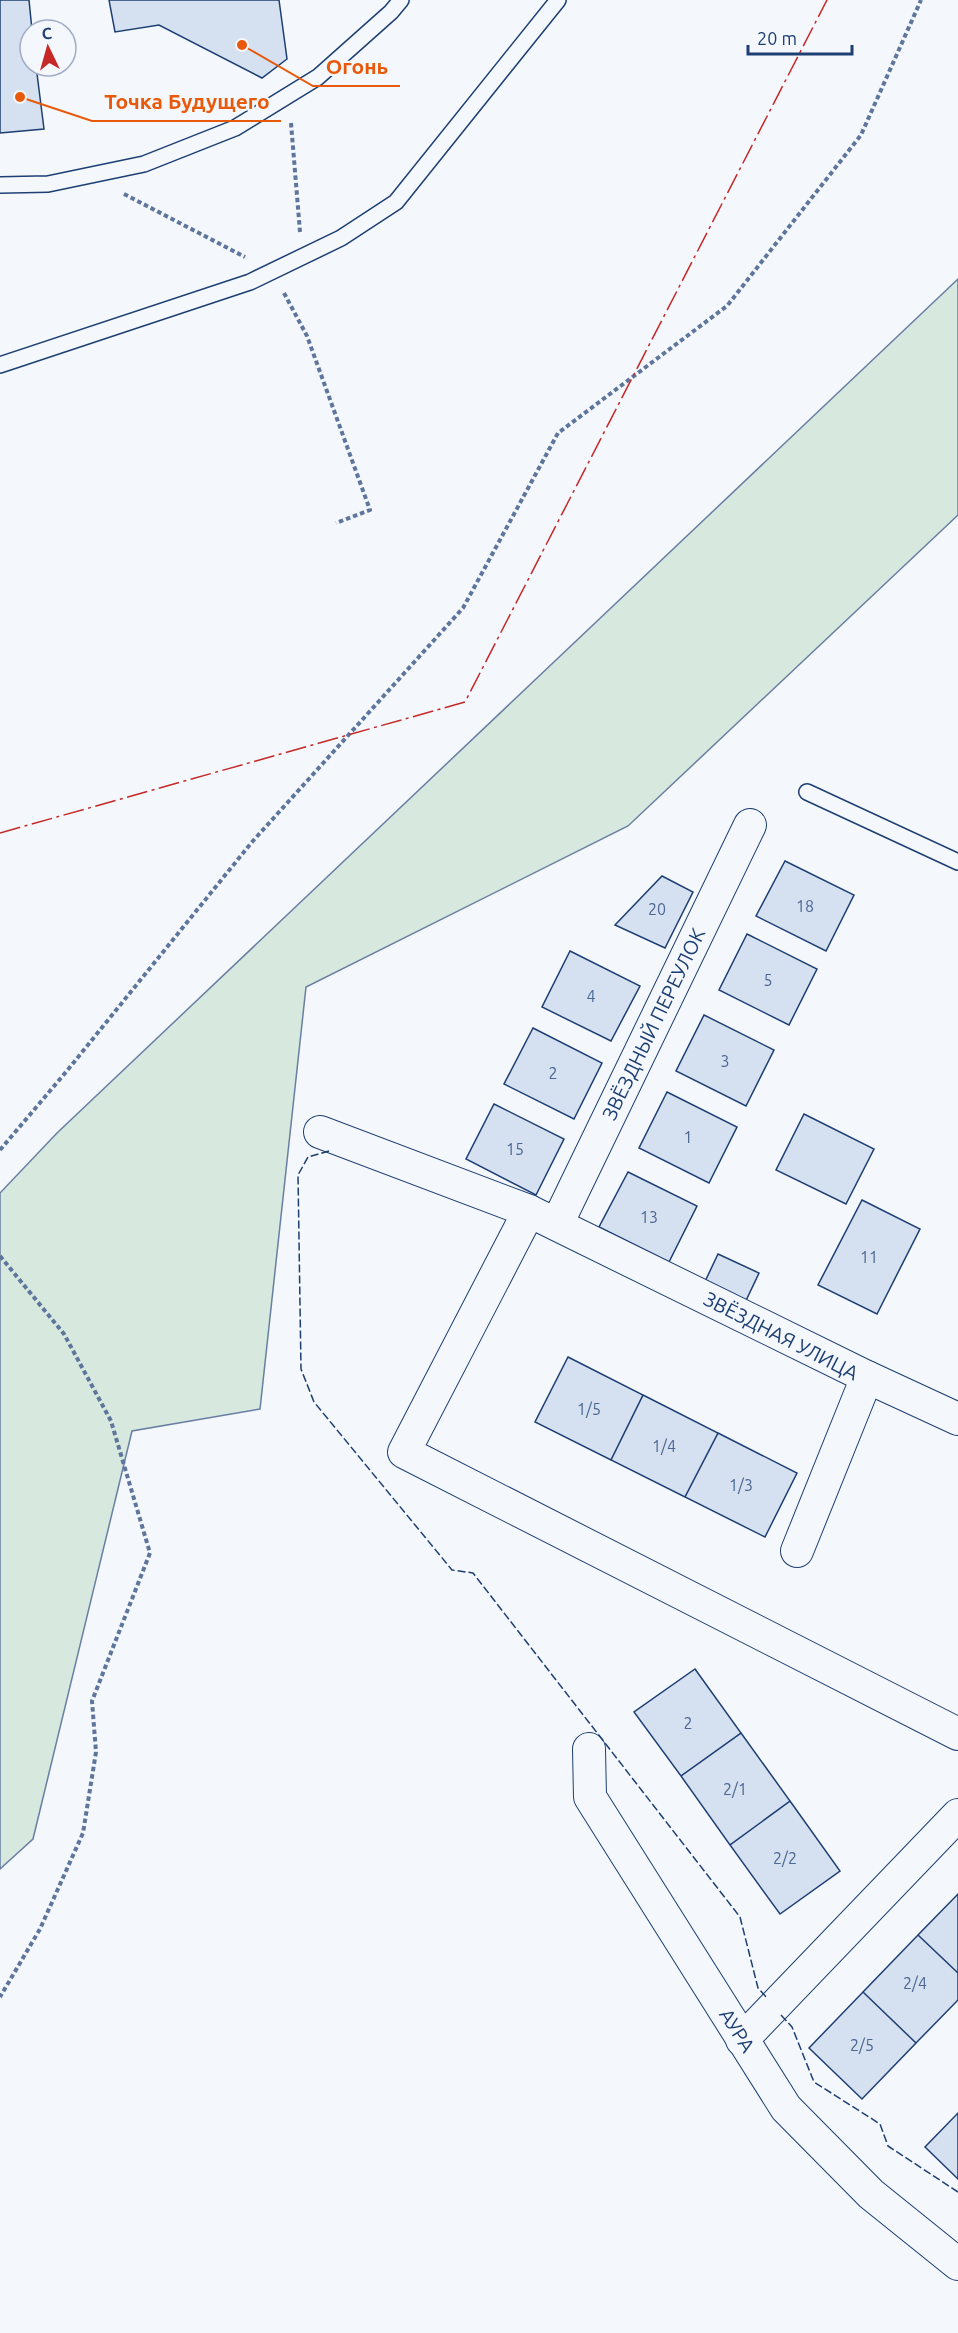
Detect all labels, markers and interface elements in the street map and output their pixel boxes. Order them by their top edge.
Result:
north arrow [18,18,78,78]
scale bar [748,18,852,56]
text: С [41,24,53,42]
text: 20 m [757,28,797,48]
callout: Огонь [313,47,400,86]
text: Огонь [326,54,388,78]
callout: Точка Будущего [92,82,281,121]
text: Точка Будущего [104,89,270,113]
house number: 18 [796,897,814,915]
house number: 20 [648,900,666,918]
street label: ЗВЁЗДНЫЙ ПЕРЕУЛОК [597,924,709,1124]
house number: 5 [763,971,773,989]
house number: 4 [586,987,596,1005]
house number: 3 [720,1052,730,1070]
house number: 2 [548,1064,558,1082]
house number: 1 [683,1128,693,1146]
house number: 15 [506,1140,524,1158]
house number: 13 [640,1208,658,1226]
house number: 11 [860,1248,878,1266]
street label: ЗВЁЗДНАЯ УЛИЦА [700,1287,862,1385]
house number: 1/5 [577,1400,601,1418]
house number: 1/4 [652,1437,676,1455]
house number: 1/3 [729,1476,753,1494]
house number: 2 [683,1714,693,1732]
house number: 2/1 [723,1780,747,1798]
house number: 2/2 [773,1849,797,1867]
house number: 2/4 [903,1974,927,1992]
street label: АУРА [715,2004,760,2056]
house number: 2/5 [850,2036,874,2054]

